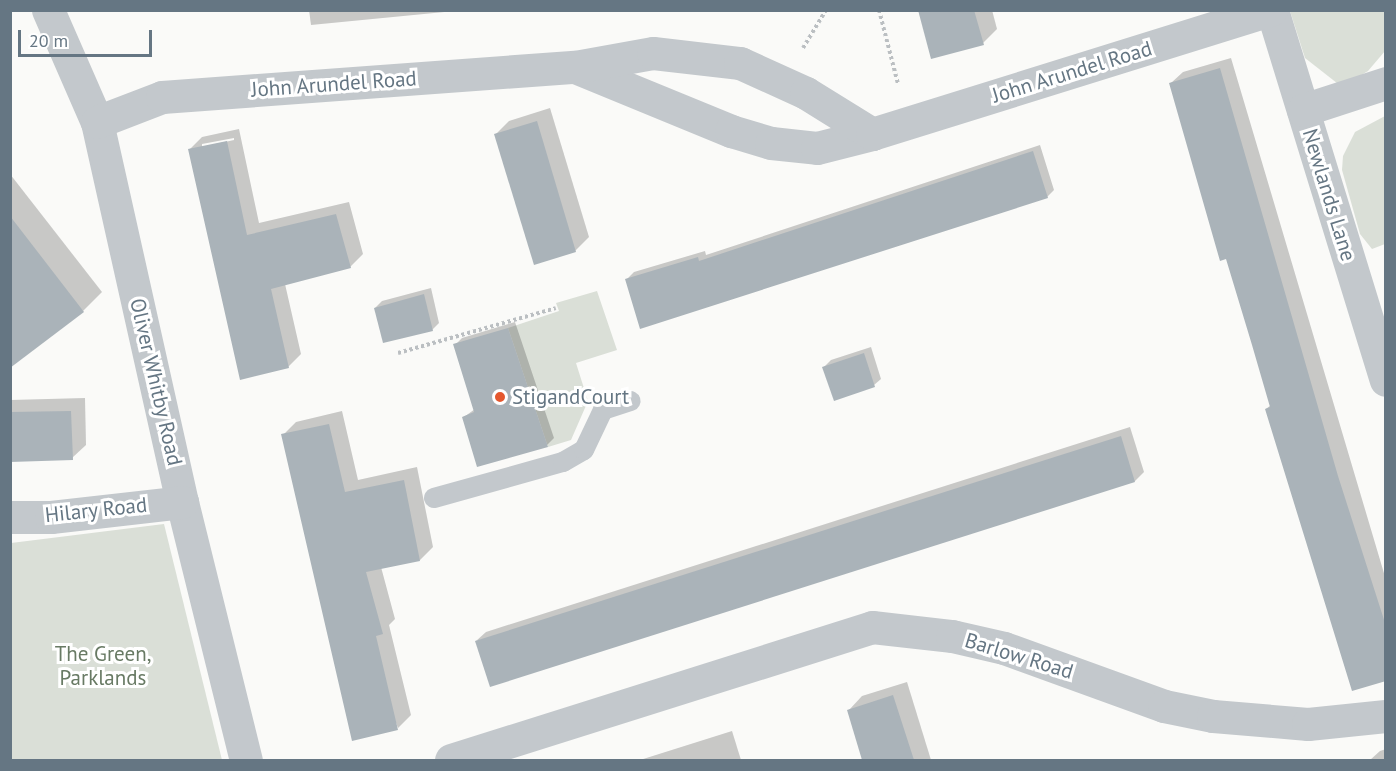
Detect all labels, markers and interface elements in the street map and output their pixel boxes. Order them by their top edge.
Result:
scale bar [21,18,154,56]
text: 20 m [29,29,68,52]
street label: John Arundel Road [989,36,1155,108]
street label: John Arundel Road [250,66,418,102]
street label: Newlands Lane [1297,126,1361,264]
street label: Oliver Whitby Road [124,295,188,469]
place label: StigandCourt [512,384,629,410]
marker: StigandCourt [493,390,507,404]
street label: Hilary Road [43,492,149,528]
street label: Barlow Road [962,628,1076,684]
park label: The Green, Parklands [55,641,151,691]

